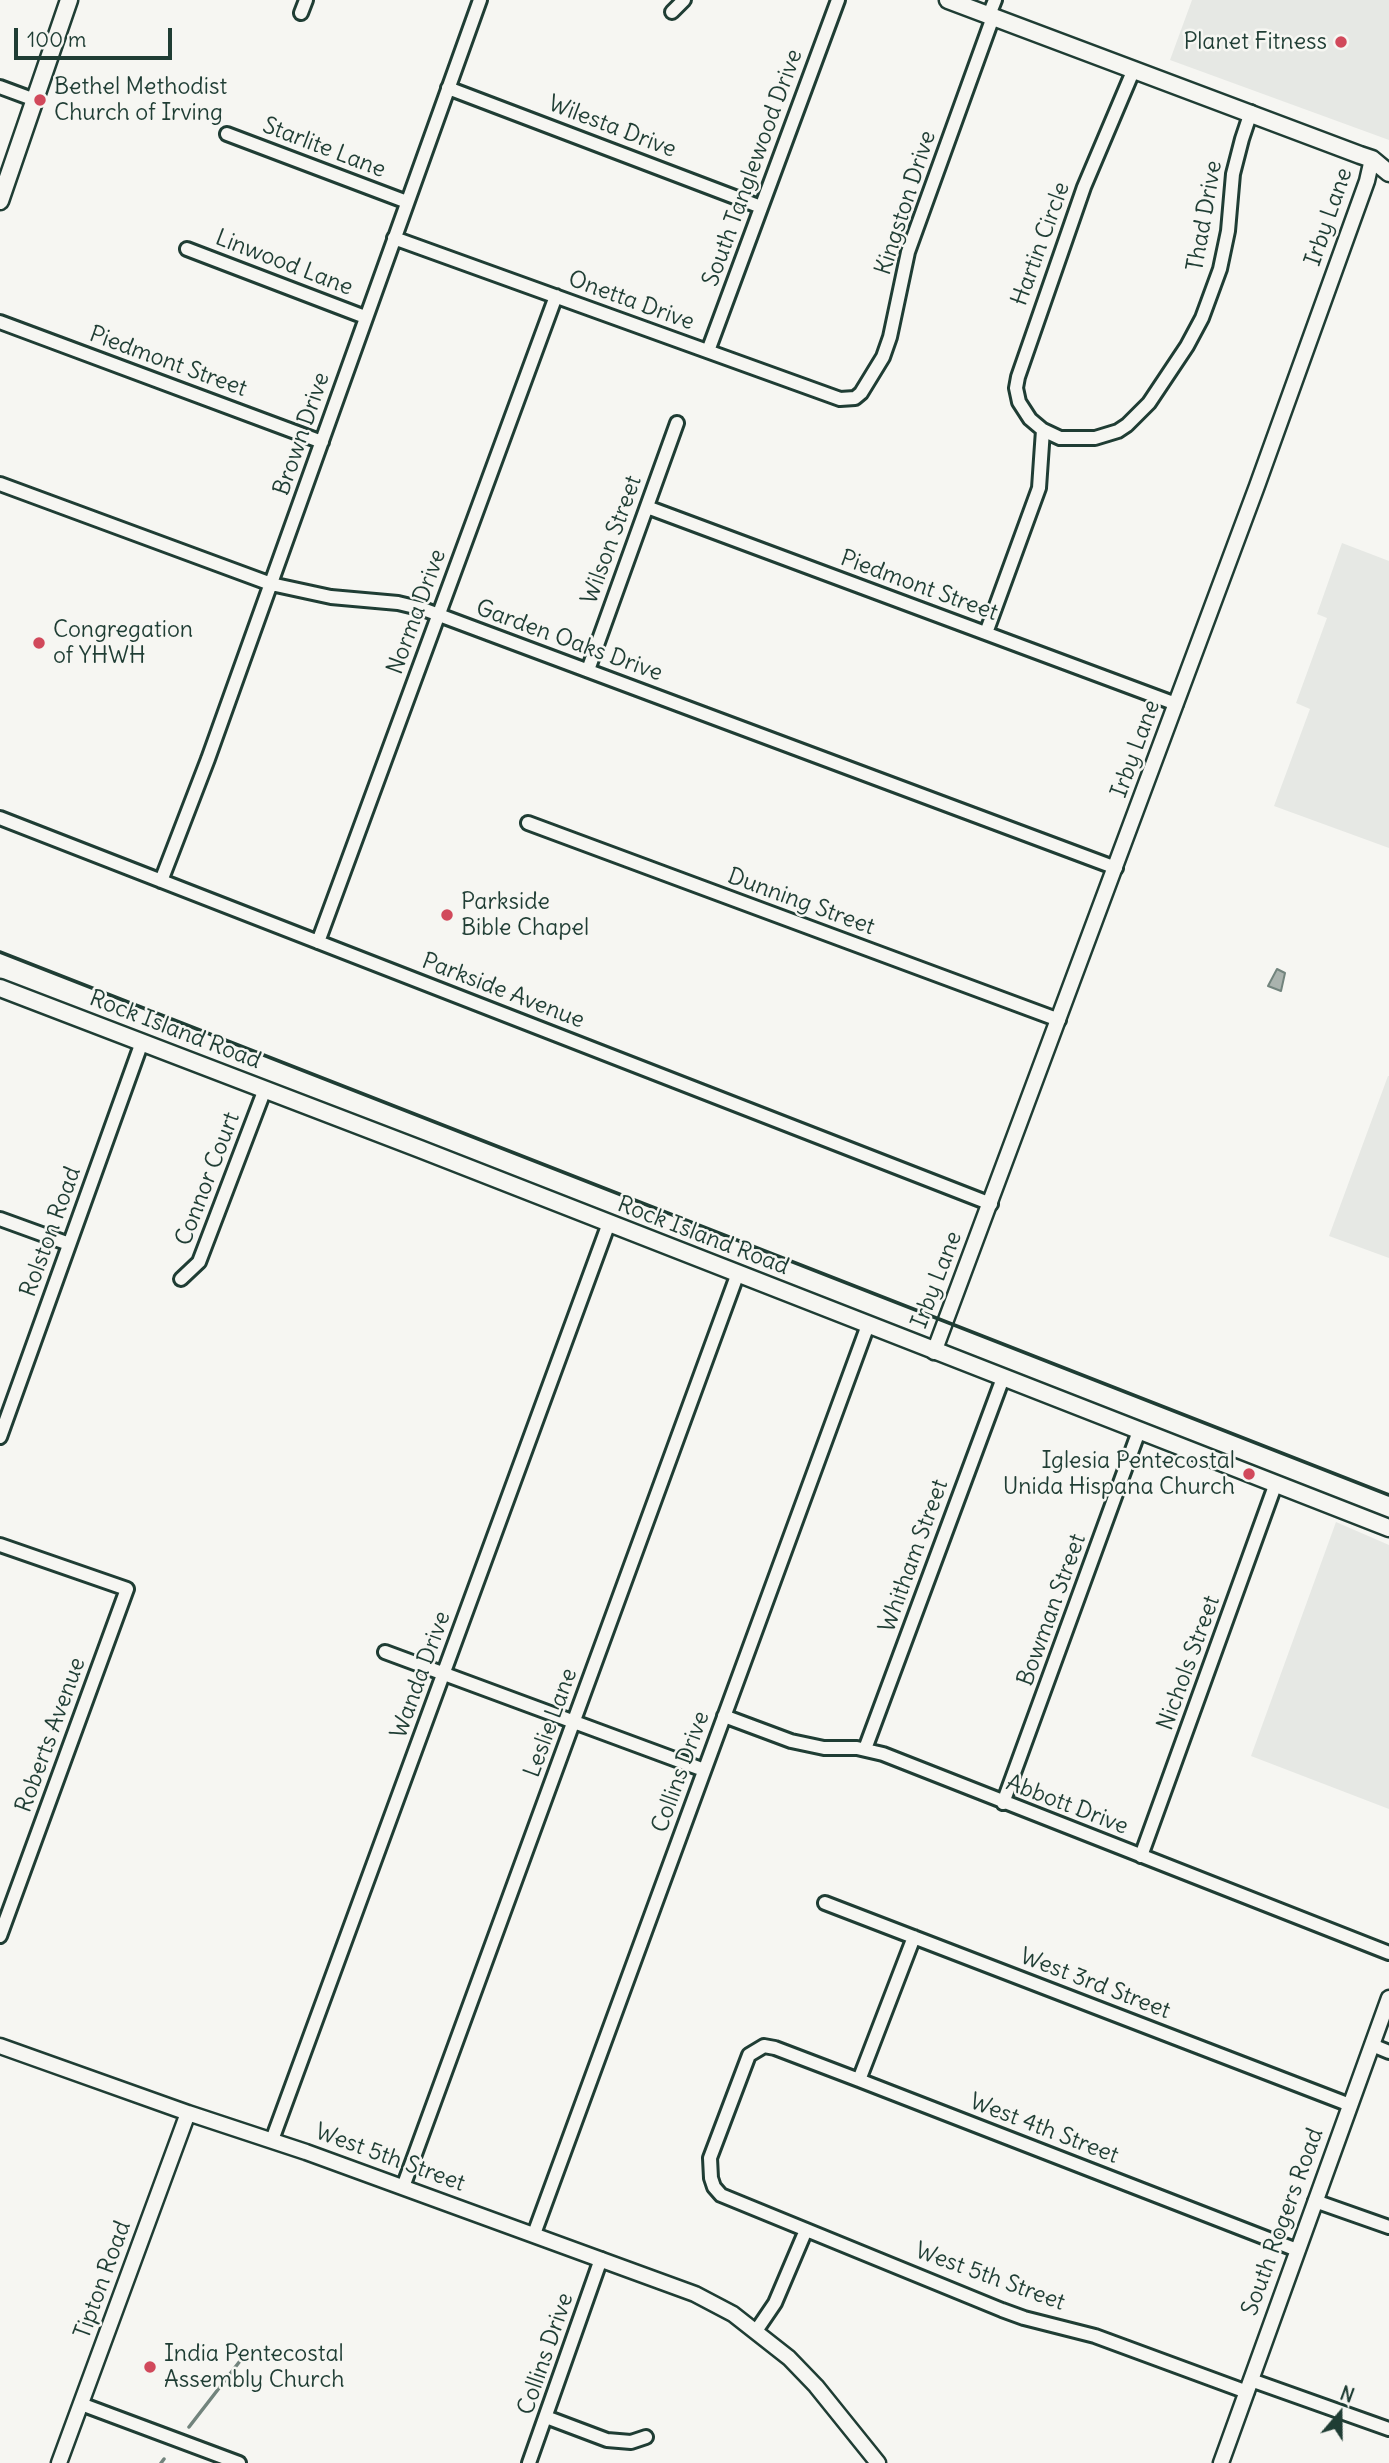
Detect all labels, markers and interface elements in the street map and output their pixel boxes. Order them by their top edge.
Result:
scale bar [18,14,175,58]
text: 100 m [27,26,86,53]
place label: Planet Fitness [1183,28,1327,56]
marker: Planet Fitness [1333,34,1349,50]
street label: South Tanglewood Drive [697,46,809,290]
place label: Bethel Methodist Church of Irving [54,73,227,127]
street label: Wilesta Drive [544,90,680,164]
marker: Bethel Methodist Church of Irving [32,92,48,108]
street label: Starlite Lane [259,112,389,184]
street label: Kingston Drive [870,127,942,279]
street label: Thad Drive [1182,159,1228,273]
street label: Irby Lane [1299,164,1359,270]
street label: Hartin Circle [1006,178,1076,310]
street label: Linwood Lane [211,224,357,302]
street label: Onetta Drive [564,265,698,337]
street label: Piedmont Street [85,321,251,403]
street label: Brown Drive [268,369,336,499]
street label: Wilson Street [576,472,648,608]
street label: Piedmont Street [836,545,1002,627]
street label: Norma Drive [382,546,452,678]
street label: Garden Oaks Drive [472,594,666,688]
place label: Congregation of YHWH [53,616,193,670]
marker: Congregation of YHWH [31,635,47,651]
street label: Irby Lane [1106,697,1166,801]
street label: Dunning Street [724,863,878,941]
place label: Parkside Bible Chapel [461,888,589,942]
marker: Parkside Bible Chapel [439,907,455,923]
street label: Parkside Avenue [418,947,588,1035]
street label: Rock Island Road [85,985,265,1075]
street label: Connor Court [170,1108,246,1250]
street label: Rolston Road [15,1163,87,1301]
street label: Rock Island Road [613,1191,793,1281]
street label: Irby Lane [906,1228,968,1332]
place label: Iglesia Pentecostal Unida Hispana Church [1003,1447,1235,1501]
marker: Iglesia Pentecostal Unida Hispana Church [1241,1466,1257,1482]
street label: Whitham Street [874,1476,954,1636]
street label: Bowman Street [1012,1530,1092,1690]
street label: Nichols Street [1152,1592,1226,1734]
street label: Wanda Drive [385,1608,457,1742]
street label: Roberts Avenue [10,1654,92,1816]
street label: Leslie Lane [519,1665,583,1781]
street label: Collins Drive [646,1708,716,1836]
street label: Abbott Drive [1002,1769,1132,1841]
street label: West 3rd Street [1016,1943,1174,2025]
street label: West 4th Street [966,2088,1122,2170]
street label: West 5th Street [311,2118,469,2198]
street label: South Rogers Road [1236,2124,1330,2320]
street label: Tipton Road [69,2217,137,2343]
street label: West 5th Street [911,2237,1069,2317]
street label: Collins Drive [512,2289,580,2419]
place label: India Pentecostal Assembly Church [164,2340,345,2394]
marker: India Pentecostal Assembly Church [142,2359,158,2375]
north arrow [1305,2379,1375,2449]
text: N [1337,2381,1357,2408]

